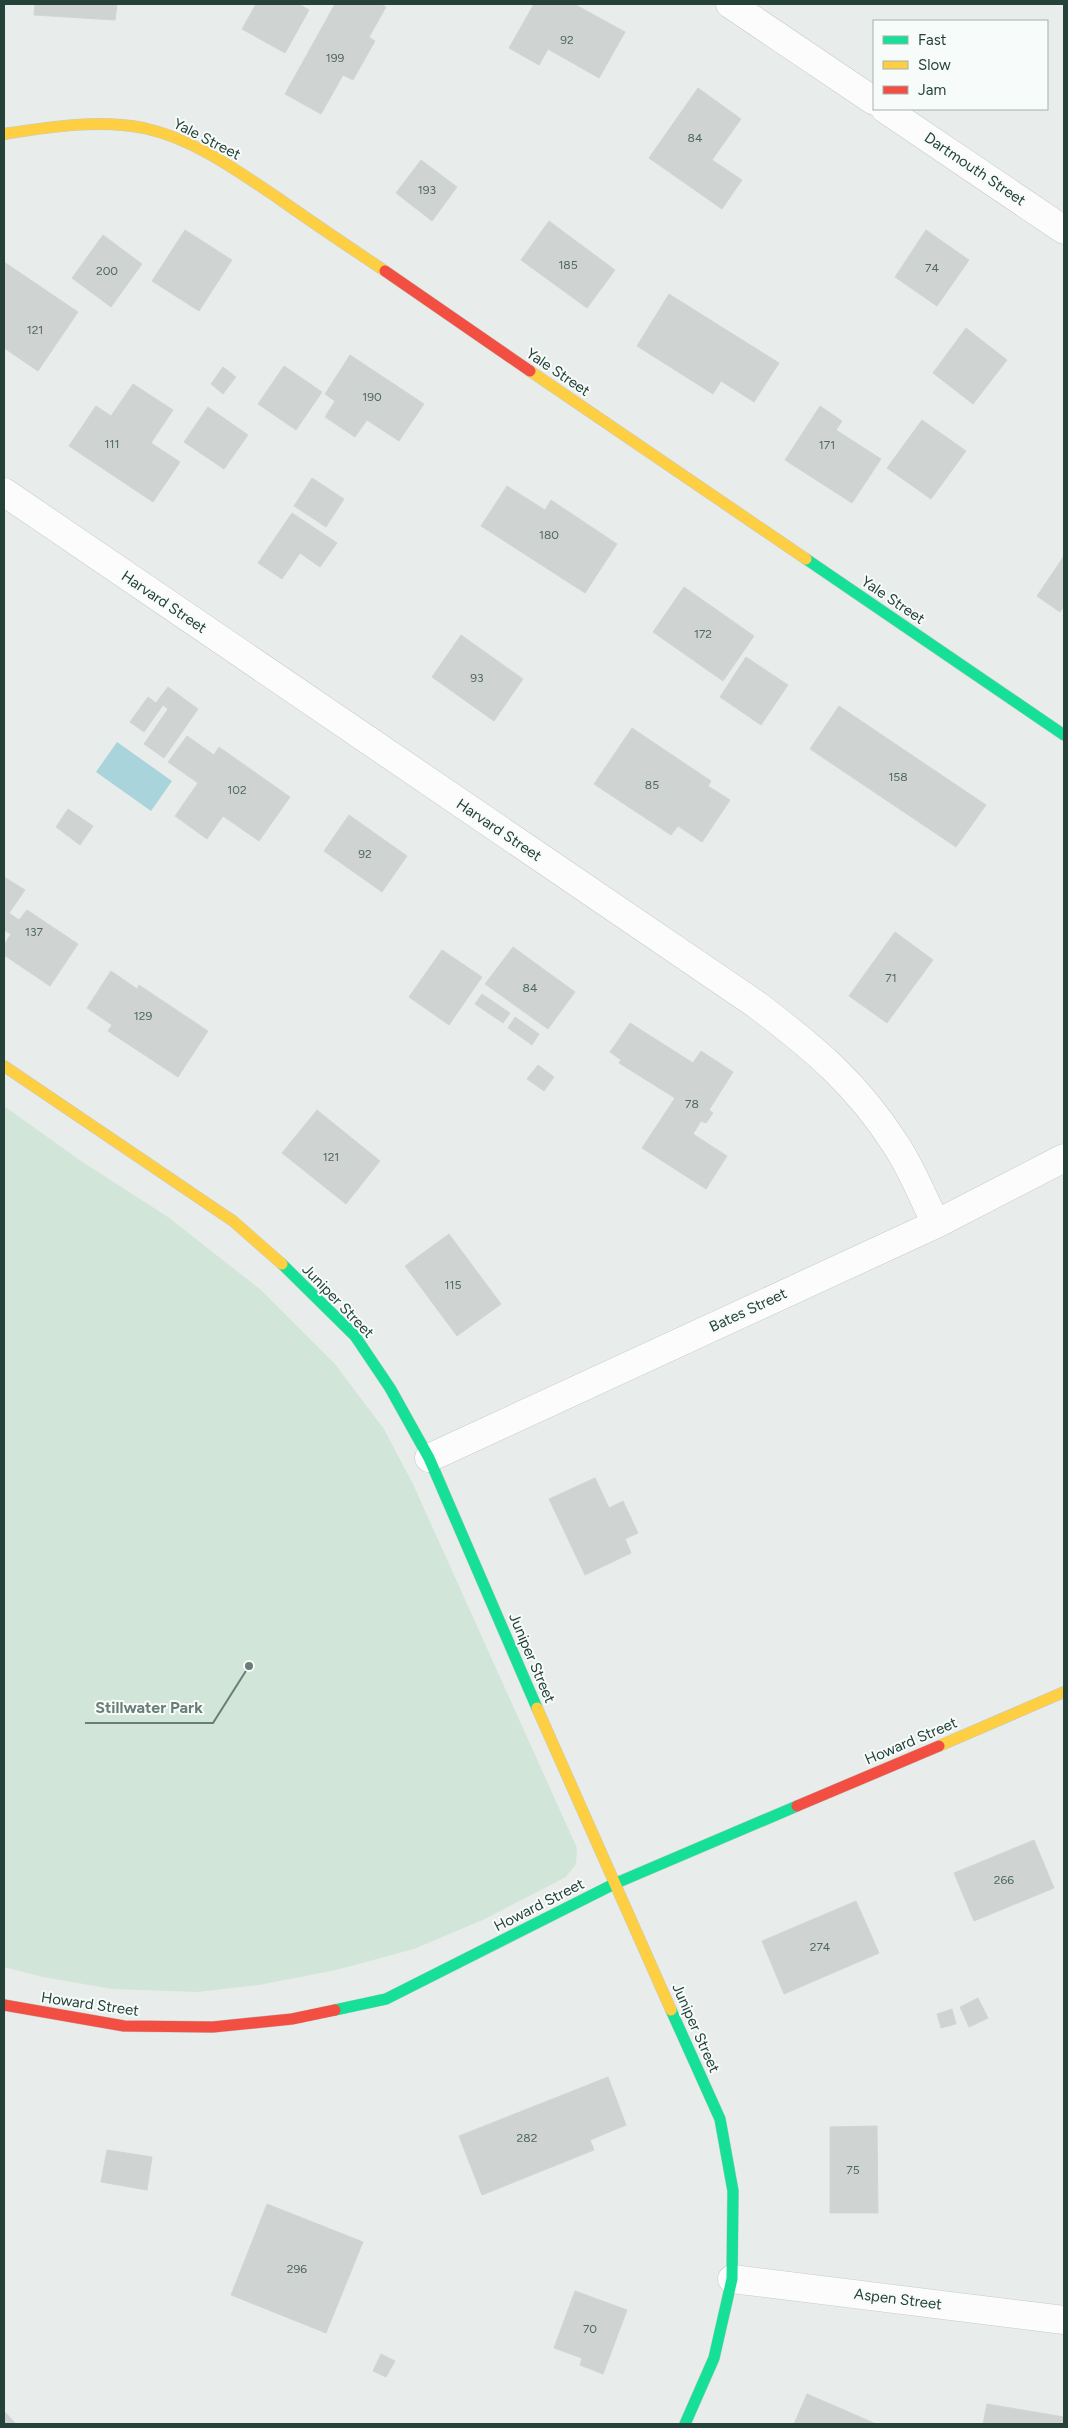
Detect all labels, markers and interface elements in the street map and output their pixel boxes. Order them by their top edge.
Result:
legend [873,20,1048,110]
text: Fast [918,31,947,49]
house number: 92 [560,33,574,47]
house number: 199 [326,51,344,65]
text: Slow [918,56,951,74]
text: Jam [918,81,946,99]
street label: Yale Street [170,114,244,164]
street label: Dartmouth Street [921,128,1029,210]
house number: 84 [688,131,703,145]
house number: 193 [418,183,436,197]
house number: 185 [558,258,578,272]
house number: 74 [925,261,939,275]
house number: 200 [96,264,118,278]
house number: 121 [27,323,43,337]
street label: Yale Street [523,344,594,400]
house number: 190 [362,390,382,404]
house number: 111 [105,437,119,451]
house number: 171 [819,438,835,452]
house number: 180 [539,528,559,542]
street label: Harvard Street [118,567,210,637]
street label: Yale Street [858,572,929,628]
house number: 172 [694,627,712,641]
house number: 93 [470,671,484,685]
house number: 158 [888,770,908,784]
house number: 85 [645,778,659,792]
house number: 102 [227,783,247,797]
street label: Harvard Street [453,795,545,865]
house number: 92 [358,847,372,861]
house number: 137 [25,925,44,939]
house number: 71 [885,971,897,985]
house number: 84 [523,981,538,995]
house number: 129 [134,1009,152,1023]
house number: 78 [685,1097,699,1111]
house number: 121 [323,1150,339,1164]
street label: Juniper Street [298,1260,378,1342]
house number: 115 [445,1278,462,1292]
street label: Bates Street [706,1284,790,1336]
street label: Juniper Street [505,1610,559,1706]
callout: Stillwater Park [85,1692,213,1723]
text: Stillwater Park [95,1698,203,1717]
street label: Howard Street [862,1713,960,1769]
house number: 266 [994,1873,1014,1887]
street label: Howard Street [491,1874,587,1935]
house number: 274 [810,1940,831,1954]
street label: Juniper Street [668,1981,724,2076]
street label: Howard Street [40,1988,140,2020]
house number: 282 [517,2131,537,2145]
house number: 75 [846,2163,860,2177]
house number: 296 [287,2262,307,2276]
street label: Aspen Street [853,2285,943,2313]
house number: 70 [583,2322,597,2336]

